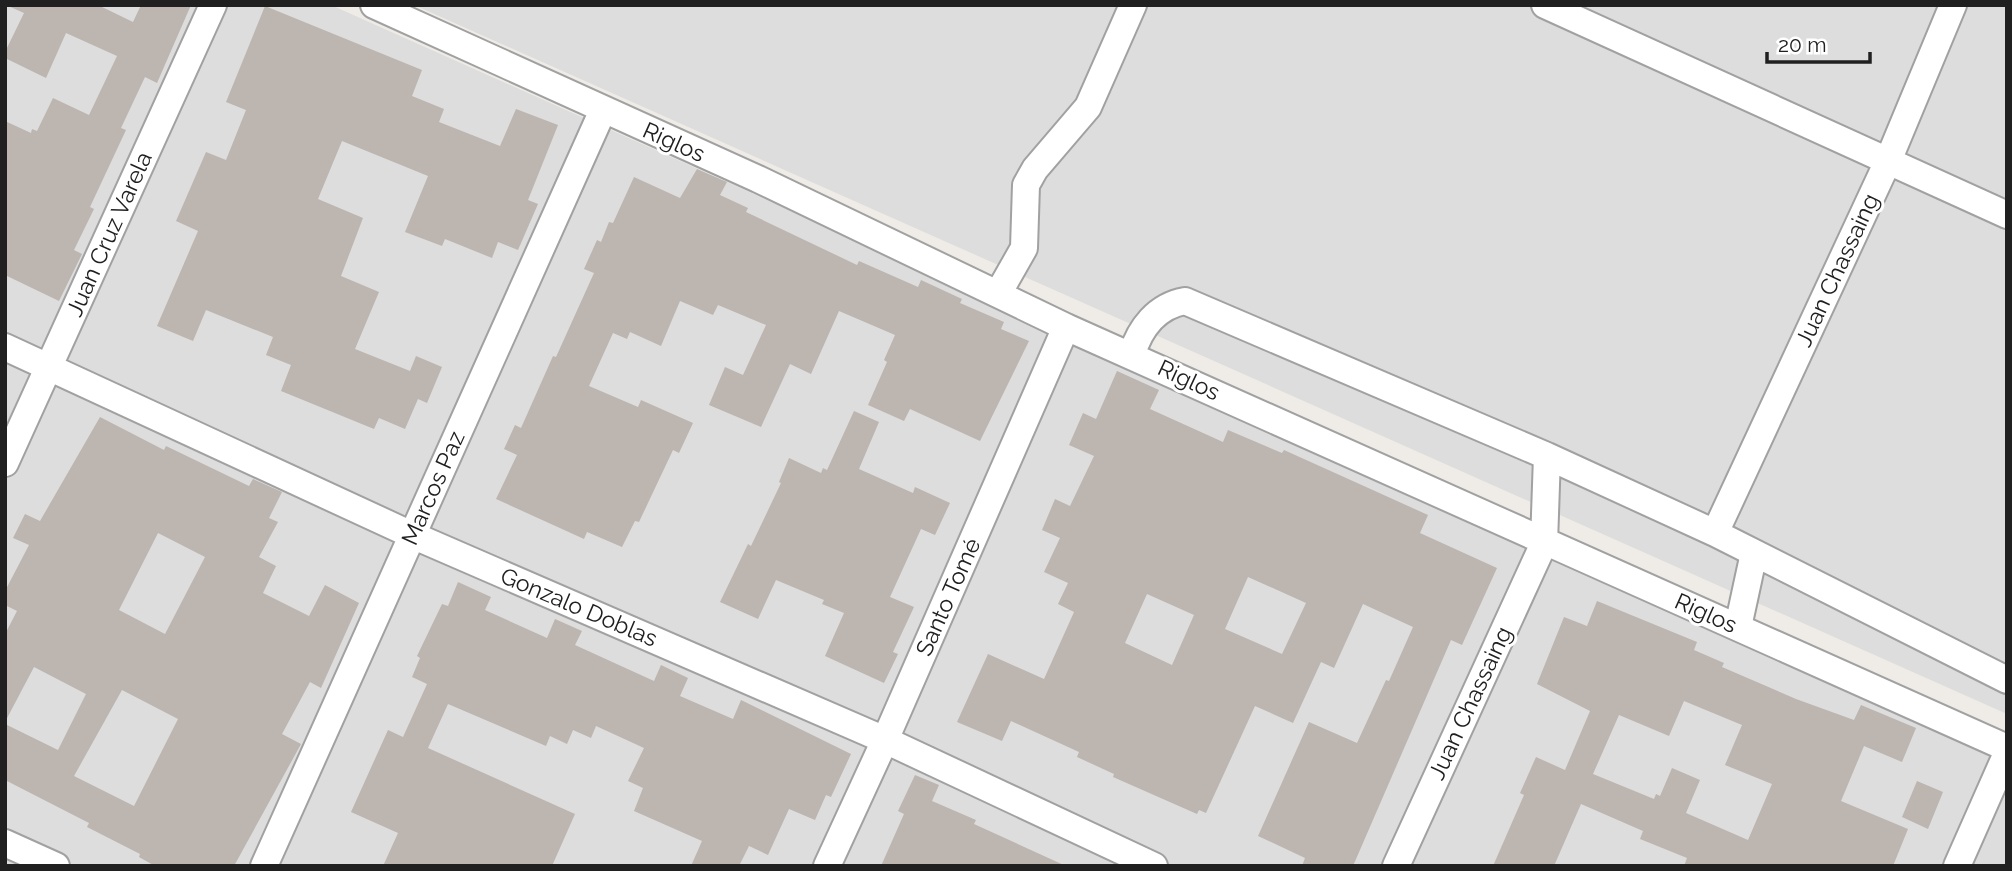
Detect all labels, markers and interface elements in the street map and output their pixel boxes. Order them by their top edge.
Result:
scale bar [1767,21,1870,65]
text: 20 m [1778,32,1826,57]
street label: Riglos [639,116,709,167]
street label: Juan Cruz Varela [60,147,157,320]
street label: Juan Chassaing [1789,189,1884,351]
street label: Riglos [1154,354,1224,406]
street label: Marcos Paz [396,427,470,549]
street label: Santo Tomé [910,534,985,660]
street label: Gonzalo Doblas [497,561,662,652]
street label: Riglos [1671,587,1741,638]
street label: Juan Chassaing [1422,622,1517,784]

